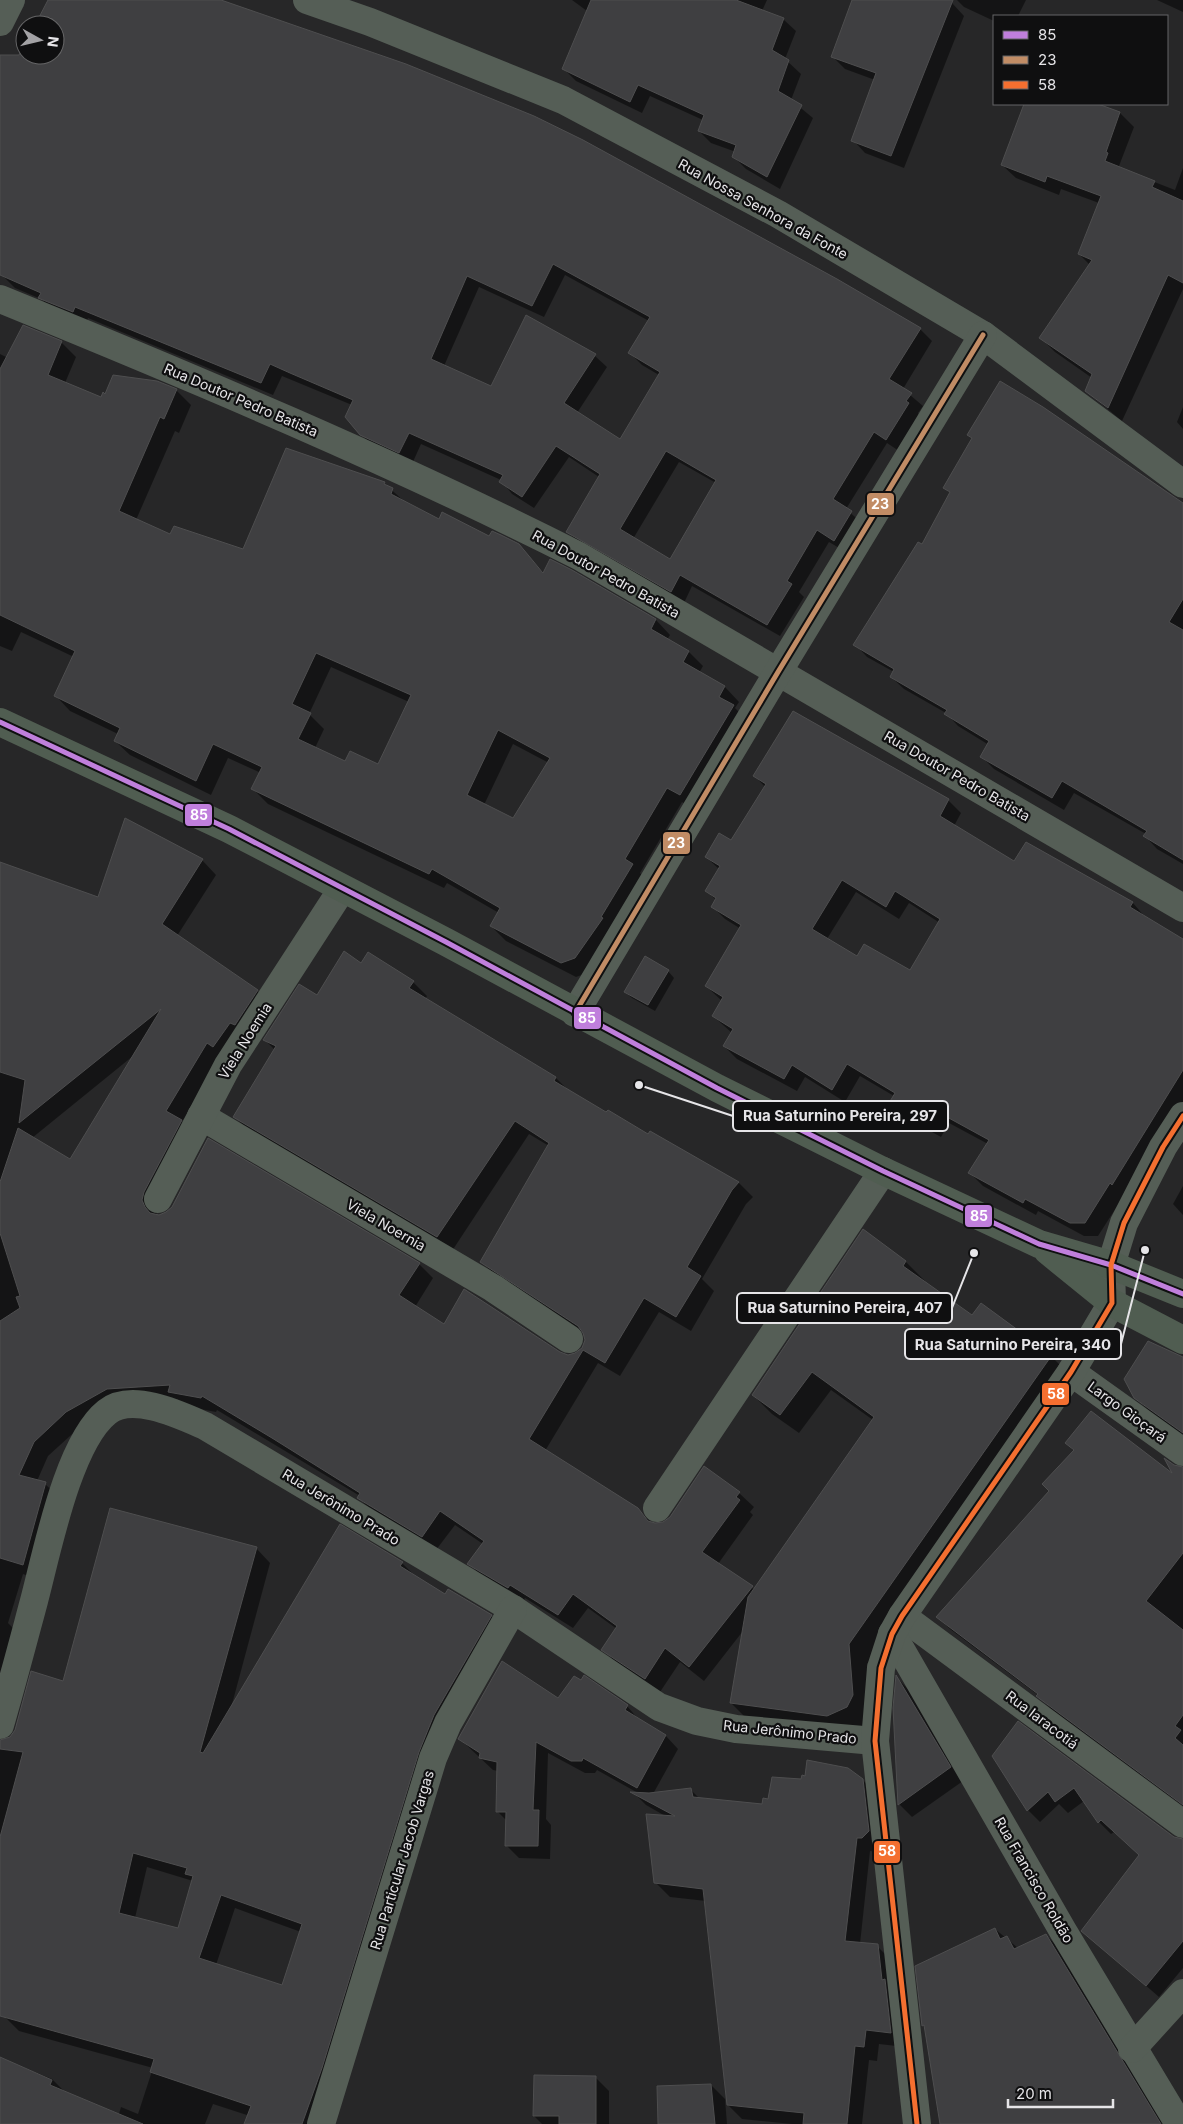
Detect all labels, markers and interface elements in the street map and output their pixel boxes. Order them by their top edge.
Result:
north arrow [15,15,65,65]
legend [993,15,1168,105]
text: 85 [1038,25,1056,44]
text: N [44,35,63,48]
text: 23 [1038,50,1056,69]
text: 58 [1038,75,1056,94]
street label: Rua Nossa Senhora da Fonte [676,155,851,262]
street label: Rua Doutor Pedro Batista [162,359,321,440]
line badge: 23 [866,492,895,516]
text: 23 [871,495,889,512]
street label: Rua Doutor Pedro Batista [530,526,683,621]
street label: Rua Doutor Pedro Batista [881,727,1033,824]
line badge: 85 [184,803,213,827]
text: 85 [190,806,208,823]
line badge: 23 [662,831,691,855]
text: 23 [667,834,685,851]
street label: Viela Noemia [214,999,275,1082]
line badge: 85 [573,1006,602,1030]
text: 85 [578,1009,596,1026]
callout: Rua Saturnino Pereira, 297 [733,1101,948,1131]
text: Rua Saturnino Pereira, 297 [743,1106,937,1125]
street label: Viela Noernia [344,1195,429,1254]
line badge: 85 [964,1204,993,1228]
text: 85 [970,1207,988,1224]
callout: Rua Saturnino Pereira, 407 [737,1293,952,1323]
text: Rua Saturnino Pereira, 407 [747,1298,943,1317]
callout: Rua Saturnino Pereira, 340 [905,1329,1121,1359]
text: Rua Saturnino Pereira, 340 [915,1335,1111,1354]
street label: Largo Gioçará [1085,1377,1170,1446]
line badge: 58 [1041,1382,1070,1406]
text: 58 [1047,1385,1065,1402]
street label: Rua Jerônimo Prado [279,1465,403,1548]
street label: Rua Iaracotiá [1003,1687,1082,1752]
street label: Rua Jerônimo Prado [723,1716,858,1747]
street label: Rua Particular Jacob Vargas [366,1768,437,1952]
street label: Rua Francisco Roldão [991,1814,1078,1946]
line badge: 58 [873,1840,901,1864]
text: 58 [878,1842,896,1859]
scale bar [1008,2076,1113,2108]
text: 20 m [1016,2084,1052,2103]

